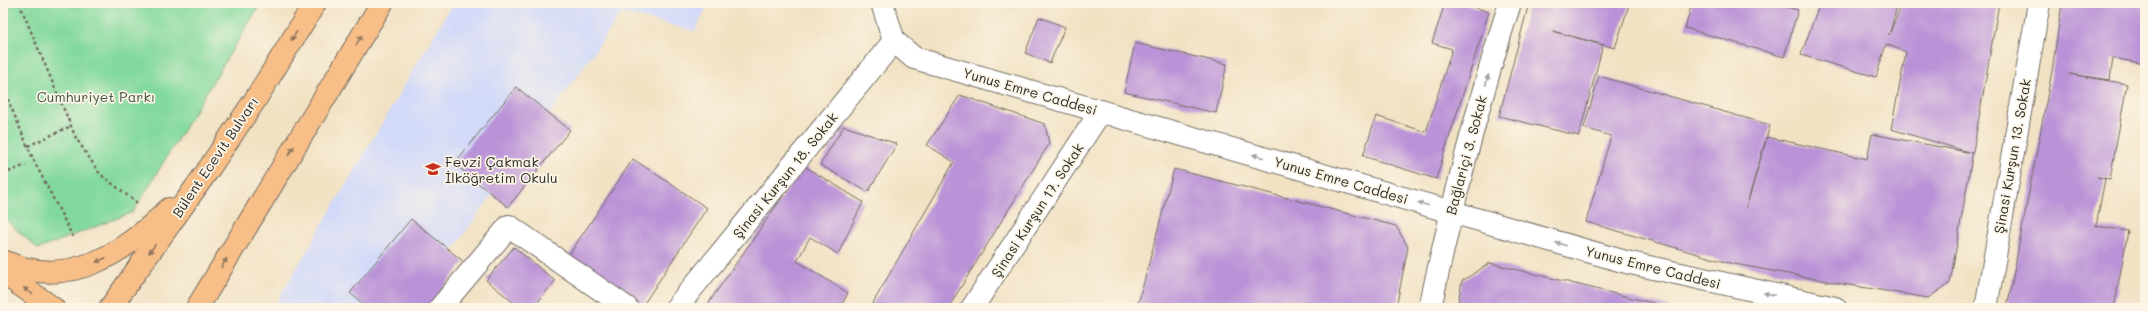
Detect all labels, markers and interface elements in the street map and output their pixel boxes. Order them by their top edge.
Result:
one-way arrow [291,30,298,42]
one-way arrow [355,34,362,46]
street label: Yunus Emre Caddesi [961,63,1099,119]
one-way arrow [1484,74,1490,86]
street label: Şinasi Kurşun 13. Sokak [1989,77,2035,235]
park label: Cumhuriyet Parkı [37,87,155,106]
street label: Bülent Ecevit Bulvarı [168,93,262,221]
street label: Bağlariçi 3. Sokak [1441,93,1491,217]
street label: Şinasi Kurşun 18. Sokak [728,108,842,242]
street label: Şinasi Kurşun 17. Sokak [986,139,1088,281]
one-way arrow [288,146,295,157]
place label: Fevzi Çakmak İlköğretim Okulu [445,152,558,187]
street label: Yunus Emre Caddesi [1272,152,1410,208]
one-way arrow [1252,153,1264,159]
school or university icon: Fevzi Çakmak İlköğretim Okulu [424,160,442,178]
one-way arrow [1417,201,1429,207]
one-way arrow [1555,241,1567,247]
street label: Yunus Emre Caddesi [1583,241,1723,293]
one-way arrow [148,244,156,254]
one-way arrow [95,257,107,263]
one-way arrow [220,257,227,268]
one-way arrow [23,287,33,295]
one-way arrow [1763,290,1776,296]

